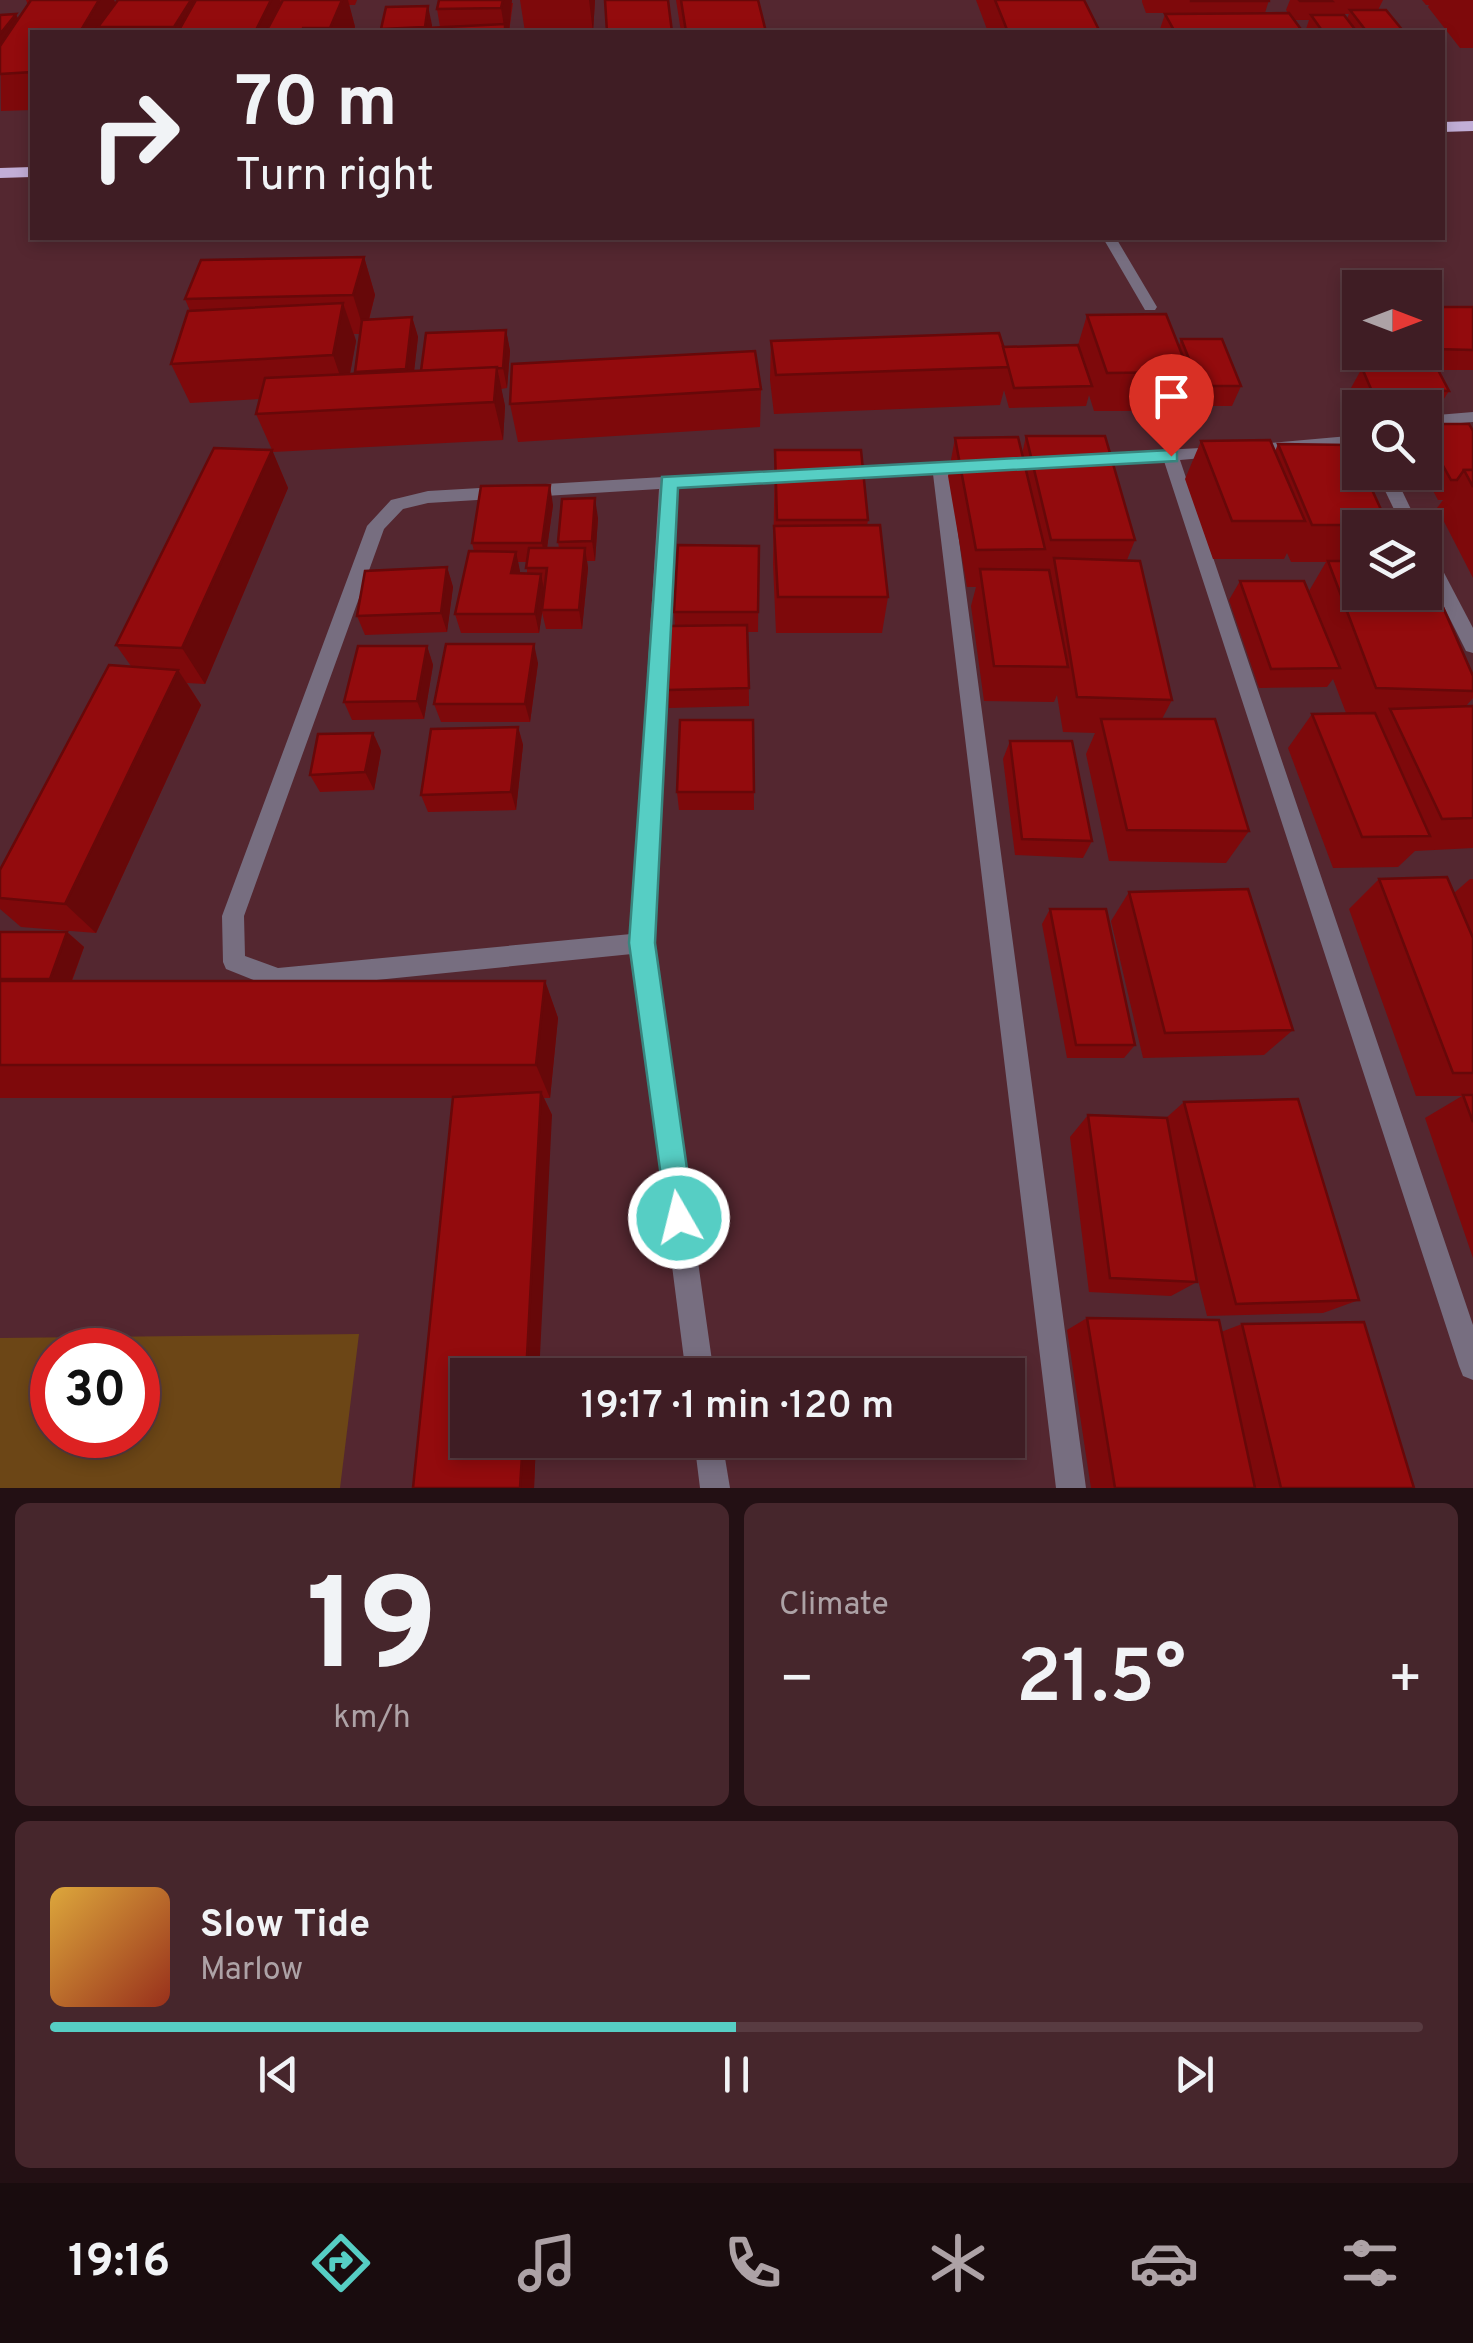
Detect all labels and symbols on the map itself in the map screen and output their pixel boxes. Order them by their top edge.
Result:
north arrow [1342,270,1442,370]
pin [1129,354,1214,457]
position arrow [627,1166,731,1270]
speed limit sign: 30 [30,1328,160,1458]

